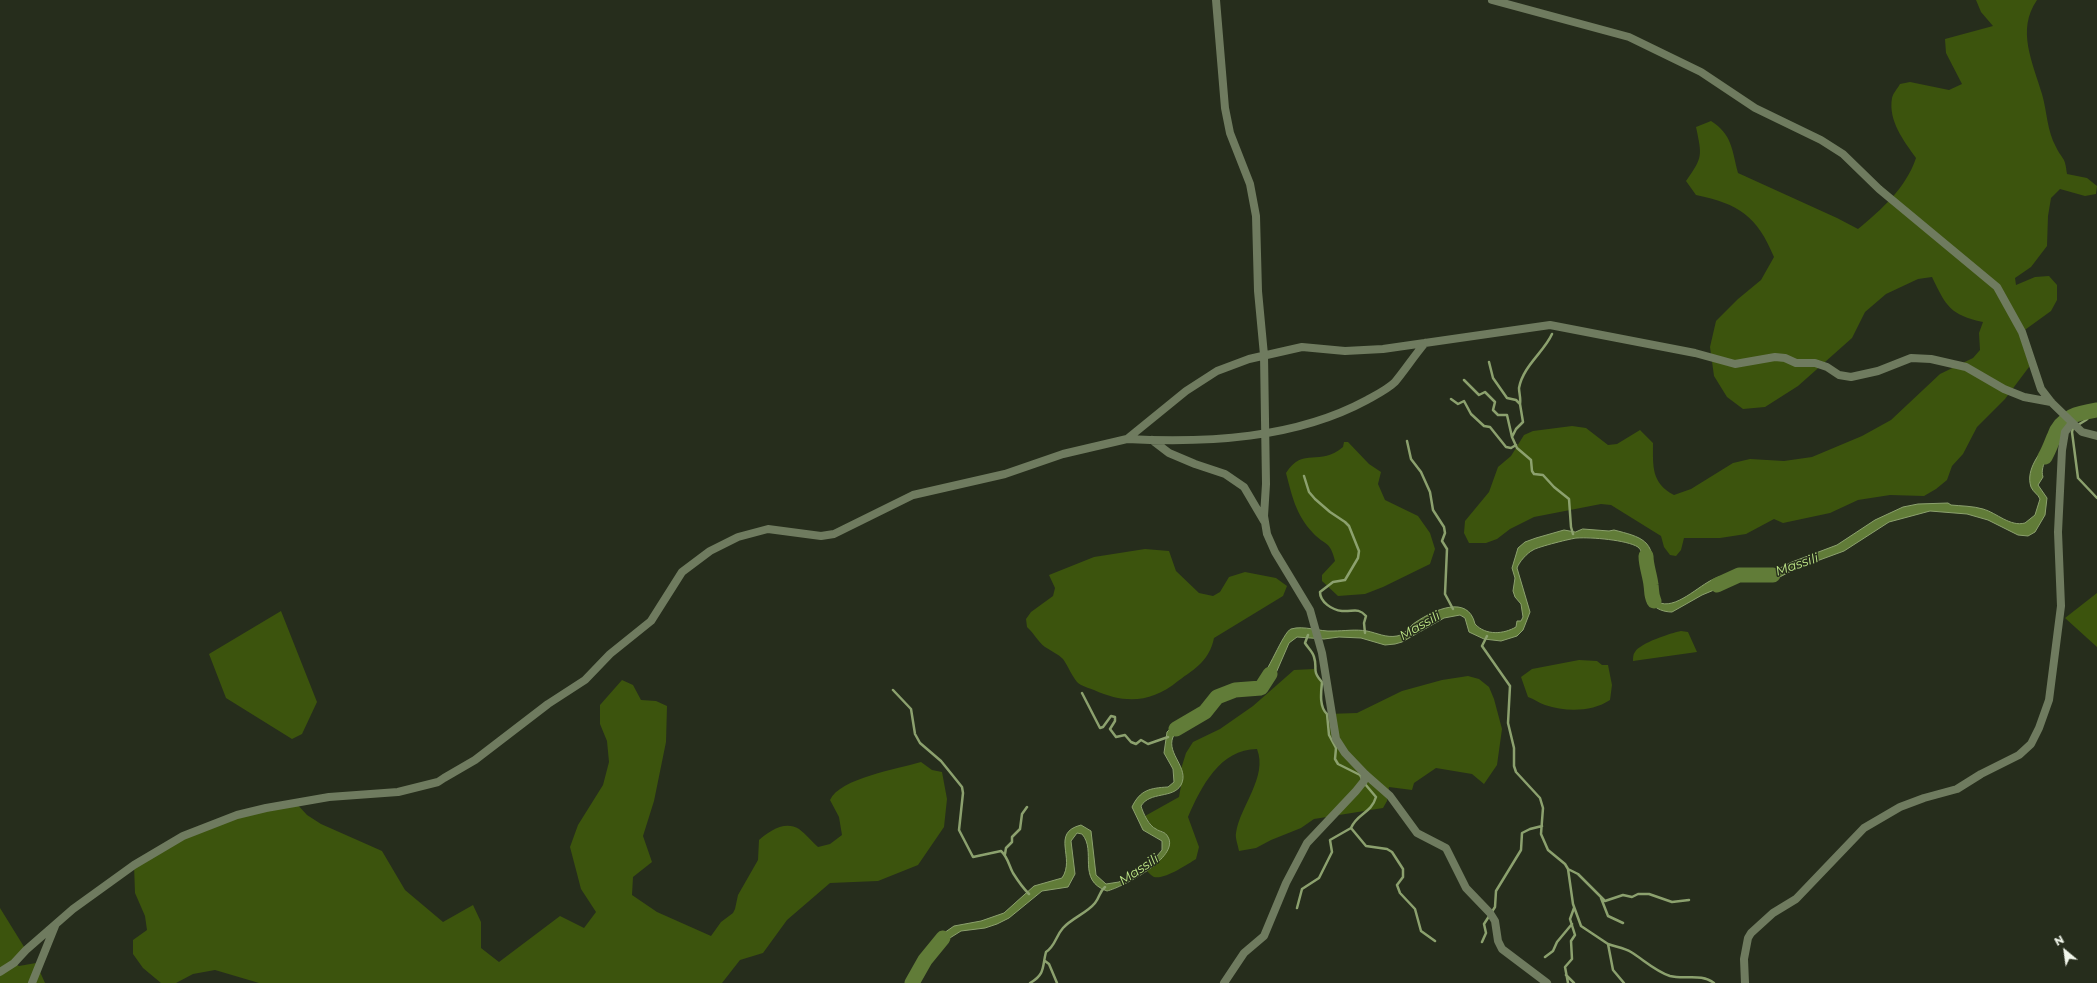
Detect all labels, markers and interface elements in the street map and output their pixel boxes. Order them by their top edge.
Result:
water label: Massili [1773,550,1821,580]
water label: Massili [1397,608,1443,644]
water label: Massili [1116,851,1162,889]
north arrow [2045,931,2085,971]
text: N [2052,932,2066,949]

